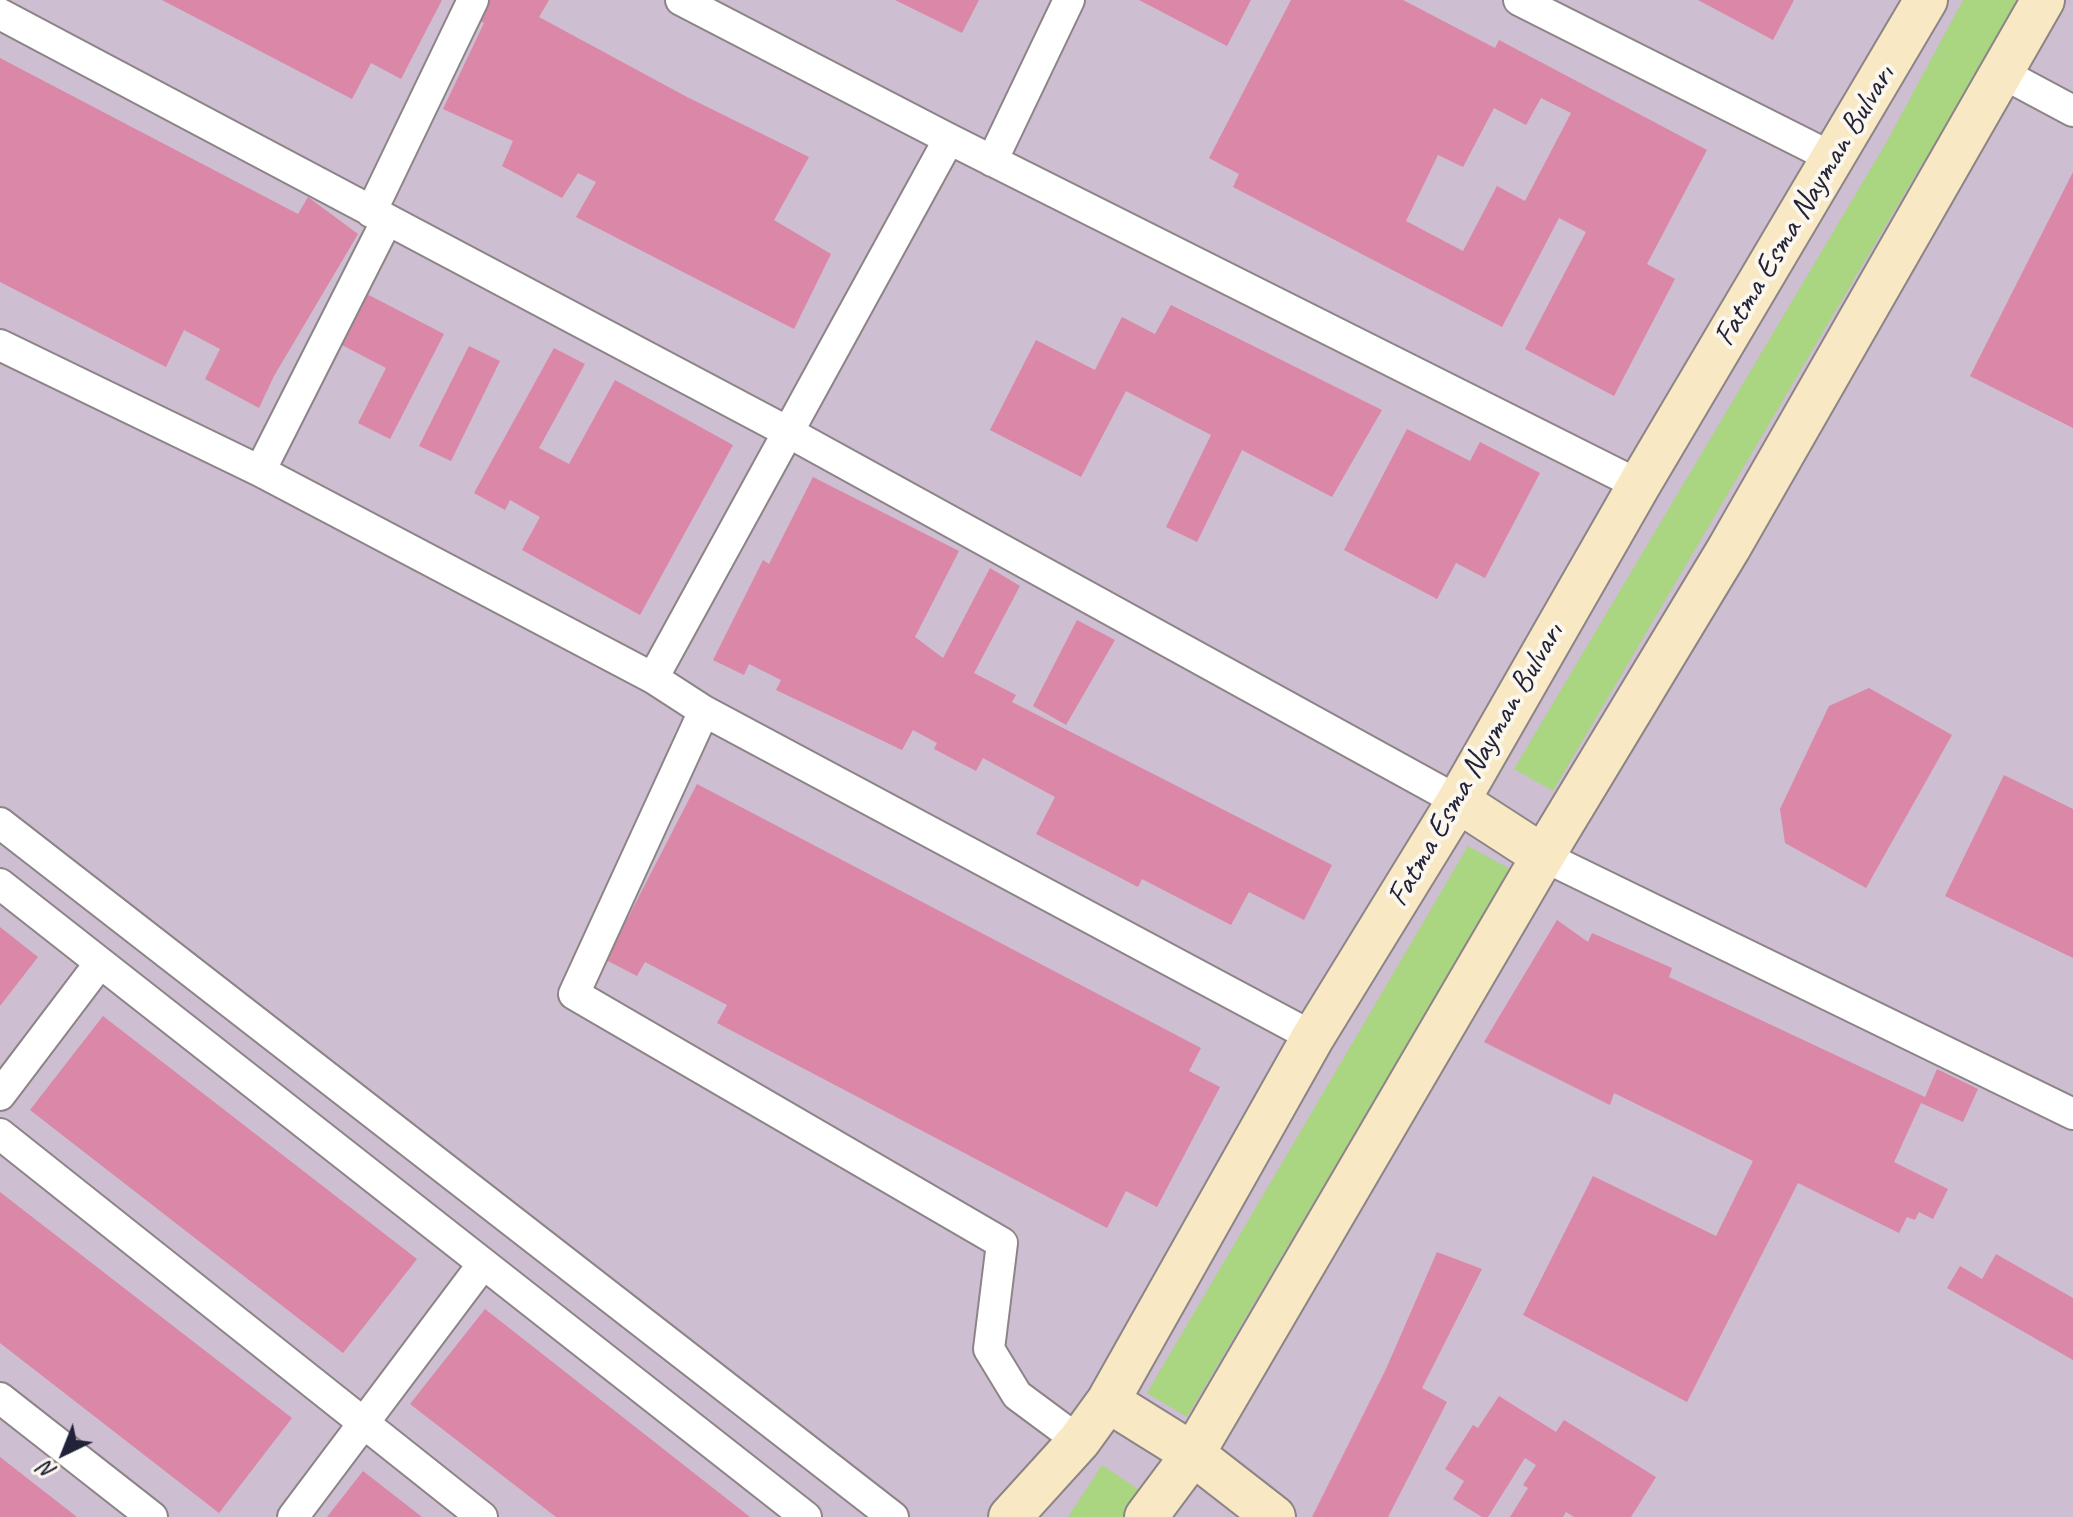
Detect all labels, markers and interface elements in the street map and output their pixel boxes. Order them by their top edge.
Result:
street label: Fatma Esma Nayman Bulvarı [1706,59,1904,353]
street label: Fatma Esma Nayman Bulvarı [1379,617,1573,913]
north arrow [24,1413,104,1493]
text: N [33,1456,62,1485]

